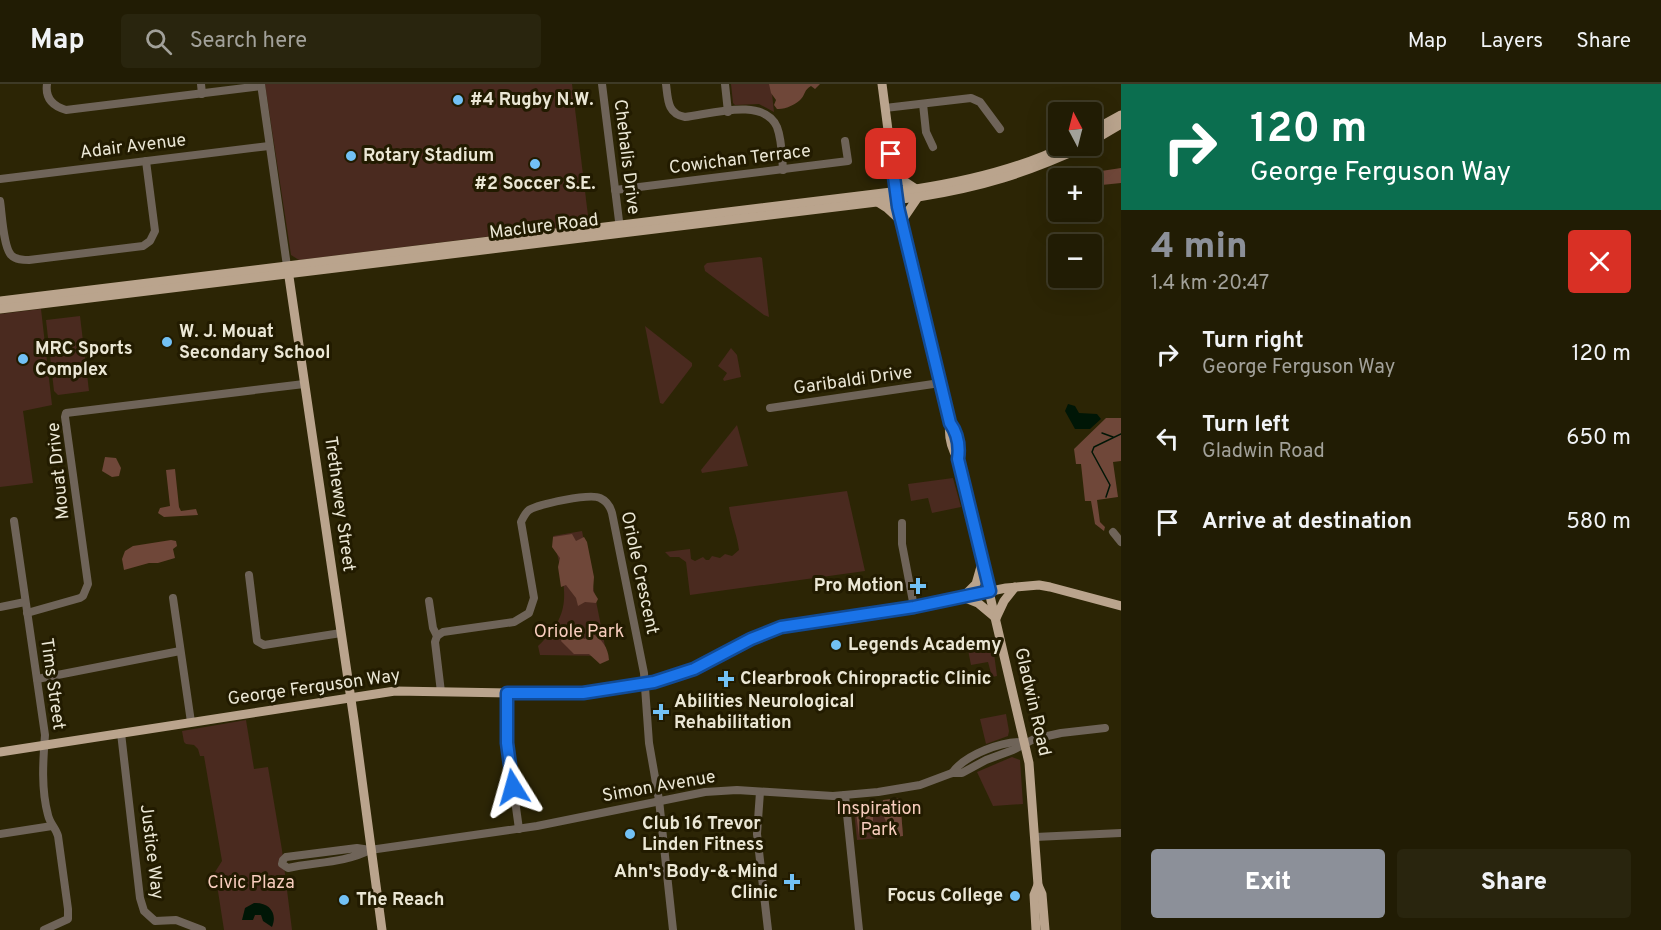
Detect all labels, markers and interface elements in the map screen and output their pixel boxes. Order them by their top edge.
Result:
search box [121,14,541,68]
text: Map [30,23,85,59]
icon: search [142,25,175,58]
text: Search here [190,28,307,55]
text: Map [1408,28,1447,55]
text: Layers [1480,28,1543,55]
text: Share [1576,28,1631,55]
place label: #4 Rugby N.W. [470,89,594,112]
marker: #4 Rugby N.W. [451,93,465,107]
street label: Chehalis Drive [608,98,644,216]
north arrow [1048,102,1102,156]
map controls [1048,102,1102,288]
text: 120 m [1250,104,1367,157]
icon: right [1151,108,1229,186]
pin [865,128,916,179]
street label: Adair Avenue [79,129,187,165]
icon: arrive [874,137,907,170]
street label: Cowichan Terrace [668,140,812,180]
place label: Rotary Stadium [363,145,494,168]
marker: Rotary Stadium [344,149,358,163]
text: George Ferguson Way [1250,156,1511,190]
marker: #2 Soccer S.E. [528,157,542,171]
button: + [1048,168,1102,222]
place label: #2 Soccer S.E. [474,173,596,196]
street label: Maclure Road [488,209,600,245]
text: 4 min [1151,225,1248,271]
button: close [1568,230,1631,293]
button: − [1048,234,1102,288]
text: 1.4 km · 20:47 [1151,271,1269,297]
place label: W. J. Mouat Secondary School [179,321,330,365]
text: Turn right [1202,328,1304,355]
marker: W. J. Mouat Secondary School [160,335,174,349]
place label: MRC Sports Complex [35,338,133,382]
icon: right [1151,338,1184,371]
text: 120 m [1571,341,1631,368]
marker: MRC Sports Complex [16,352,30,366]
text: George Ferguson Way [1202,355,1395,381]
street label: Garibaldi Drive [792,361,914,401]
text: Turn left [1202,412,1290,439]
street label: Mouat Drive [42,421,76,521]
icon: left [1151,422,1184,455]
text: 650 m [1566,425,1631,452]
street label: Trethewey Street [318,435,360,573]
text: Gladwin Road [1202,439,1325,465]
icon: arrive [1151,506,1184,539]
street label: Oriole Crescent [615,509,663,637]
text: Arrive at destination [1202,509,1412,536]
text: 580 m [1566,509,1631,536]
place label: Pro Motion [814,575,904,598]
marker: Pro Motion [909,577,927,595]
park label: Oriole Park [534,621,624,644]
place label: Legends Academy [848,634,1001,657]
street label: Tims Street [34,637,70,731]
marker: Legends Academy [829,638,843,652]
street label: Gladwin Road [1008,646,1056,758]
street label: George Ferguson Way [226,664,402,712]
place label: Clearbrook Chiropractic Clinic [740,668,992,691]
marker: Clearbrook Chiropractic Clinic [717,670,735,688]
place label: Abilities Neurological Rehabilitation [674,691,855,735]
marker: Abilities Neurological Rehabilitation [652,703,670,721]
position arrow [481,755,545,819]
street label: Simon Avenue [601,766,717,808]
park label: Inspiration Park [836,798,922,842]
street label: Justice Way [134,803,168,901]
place label: Club 16 Trevor Linden Fitness [642,813,764,857]
marker: Club 16 Trevor Linden Fitness [623,827,637,841]
button: Exit [1151,849,1385,918]
button: Share [1397,849,1631,918]
place label: Ahn's Body-&-Mind Clinic [614,861,778,905]
park label: Civic Plaza [207,872,295,895]
marker: Ahn's Body-&-Mind Clinic [783,873,801,891]
place label: Focus College [887,885,1003,908]
place label: The Reach [356,889,444,912]
marker: Focus College [1008,889,1022,903]
marker: The Reach [337,893,351,907]

